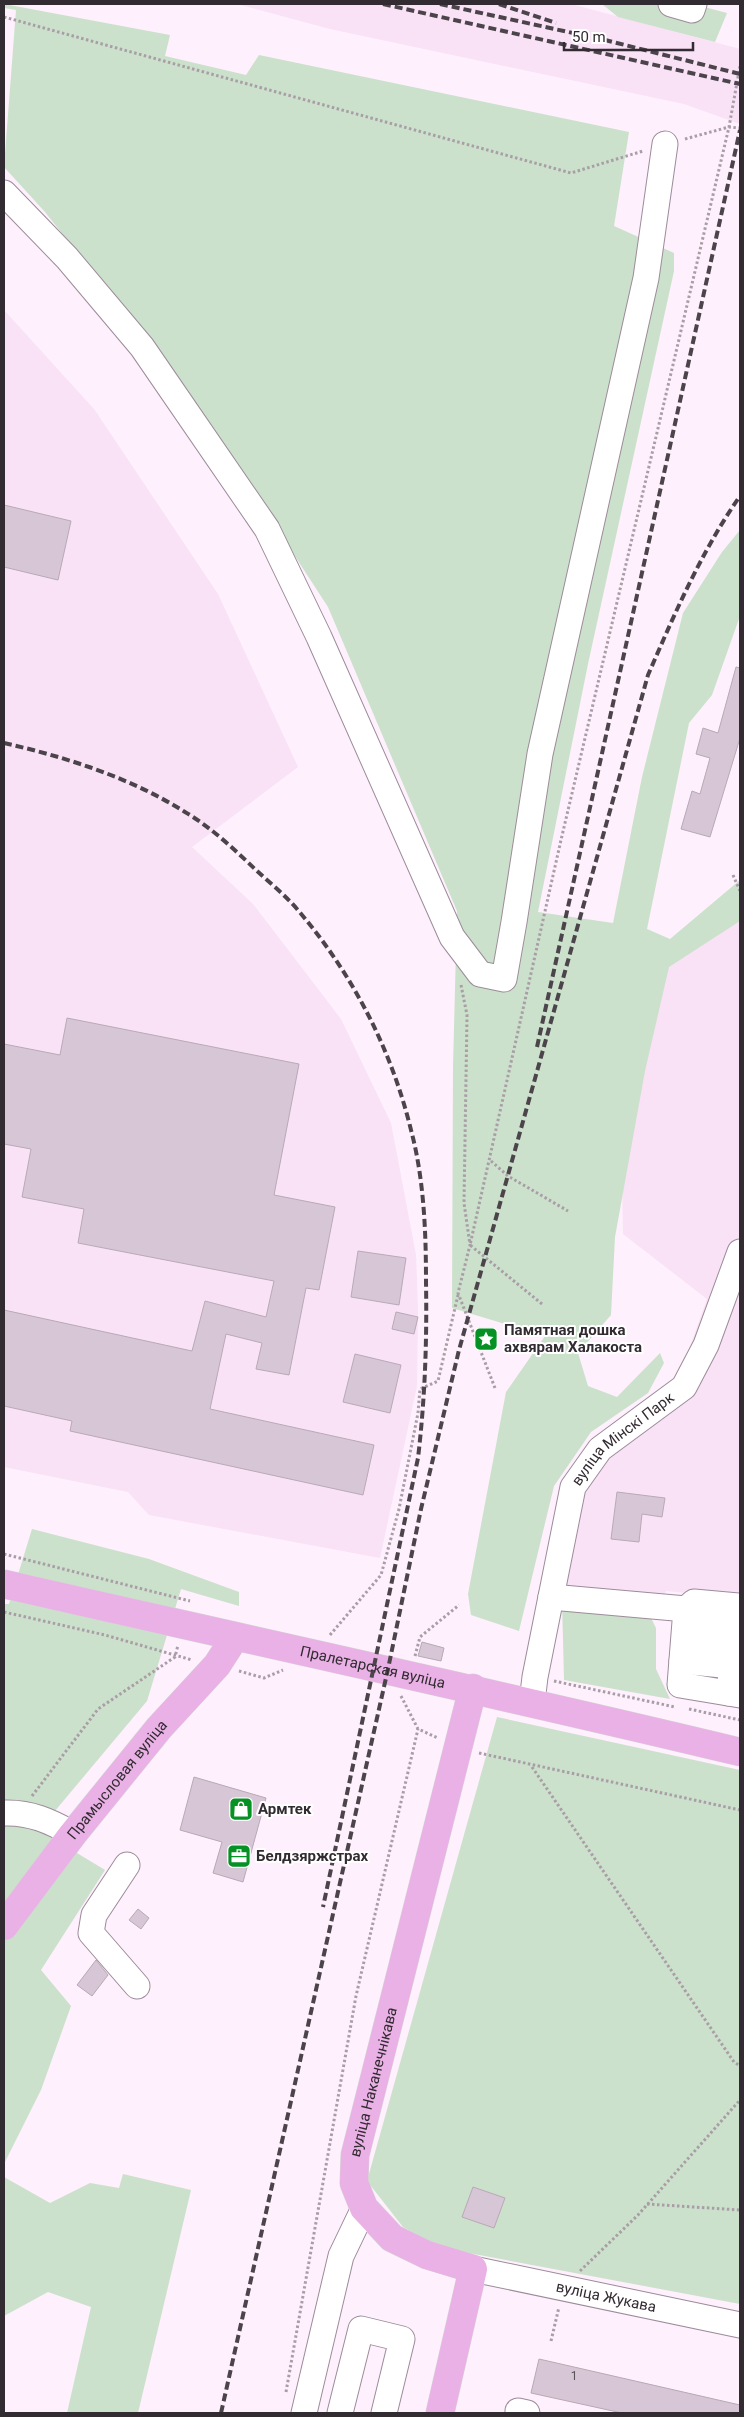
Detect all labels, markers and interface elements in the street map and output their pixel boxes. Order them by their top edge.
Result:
scale bar [564,20,693,52]
text: 50 m [572,28,606,46]
place label: Памятная дошка ахвярам Халакоста [504,1321,642,1356]
place icon: Памятная дошка ахвярам Халакоста [473,1326,499,1352]
street label: вуліца Мінскі Парк [568,1388,678,1489]
street label: Пралетарская вуліца [298,1642,447,1692]
street label: Прамысловая вуліца [63,1716,171,1843]
shop icon: Армтек [228,1796,254,1822]
place label: Армтек [258,1800,312,1818]
office icon: Белдзяржстрах [226,1843,252,1869]
place label: Белдзяржстрах [256,1847,369,1865]
street label: вуліца Наканечнікава [346,2005,401,2159]
street label: вуліца Жукава [554,2278,658,2316]
house number: 1 [571,2369,577,2383]

